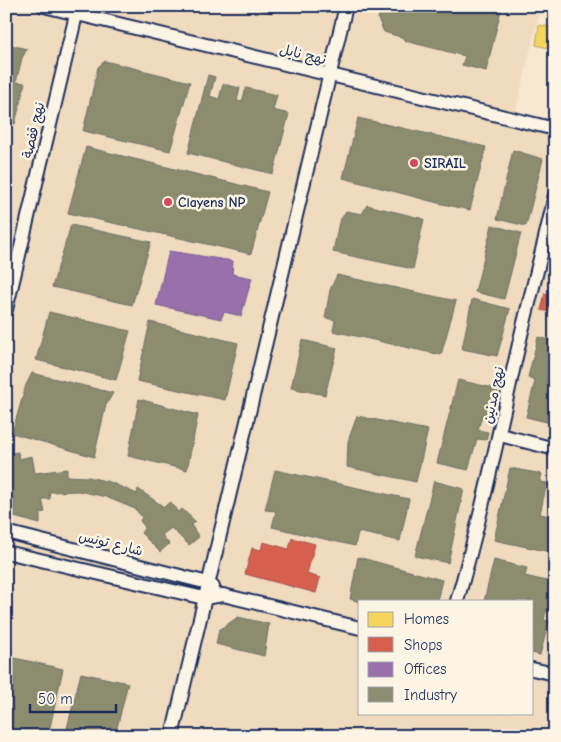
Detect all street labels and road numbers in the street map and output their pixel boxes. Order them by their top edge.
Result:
street label: نهج نابل [278,40,328,69]
street label: نهج قفصة [19,100,49,160]
street label: نهج مدنين [479,365,509,426]
street label: شارع تونس [77,527,145,561]

